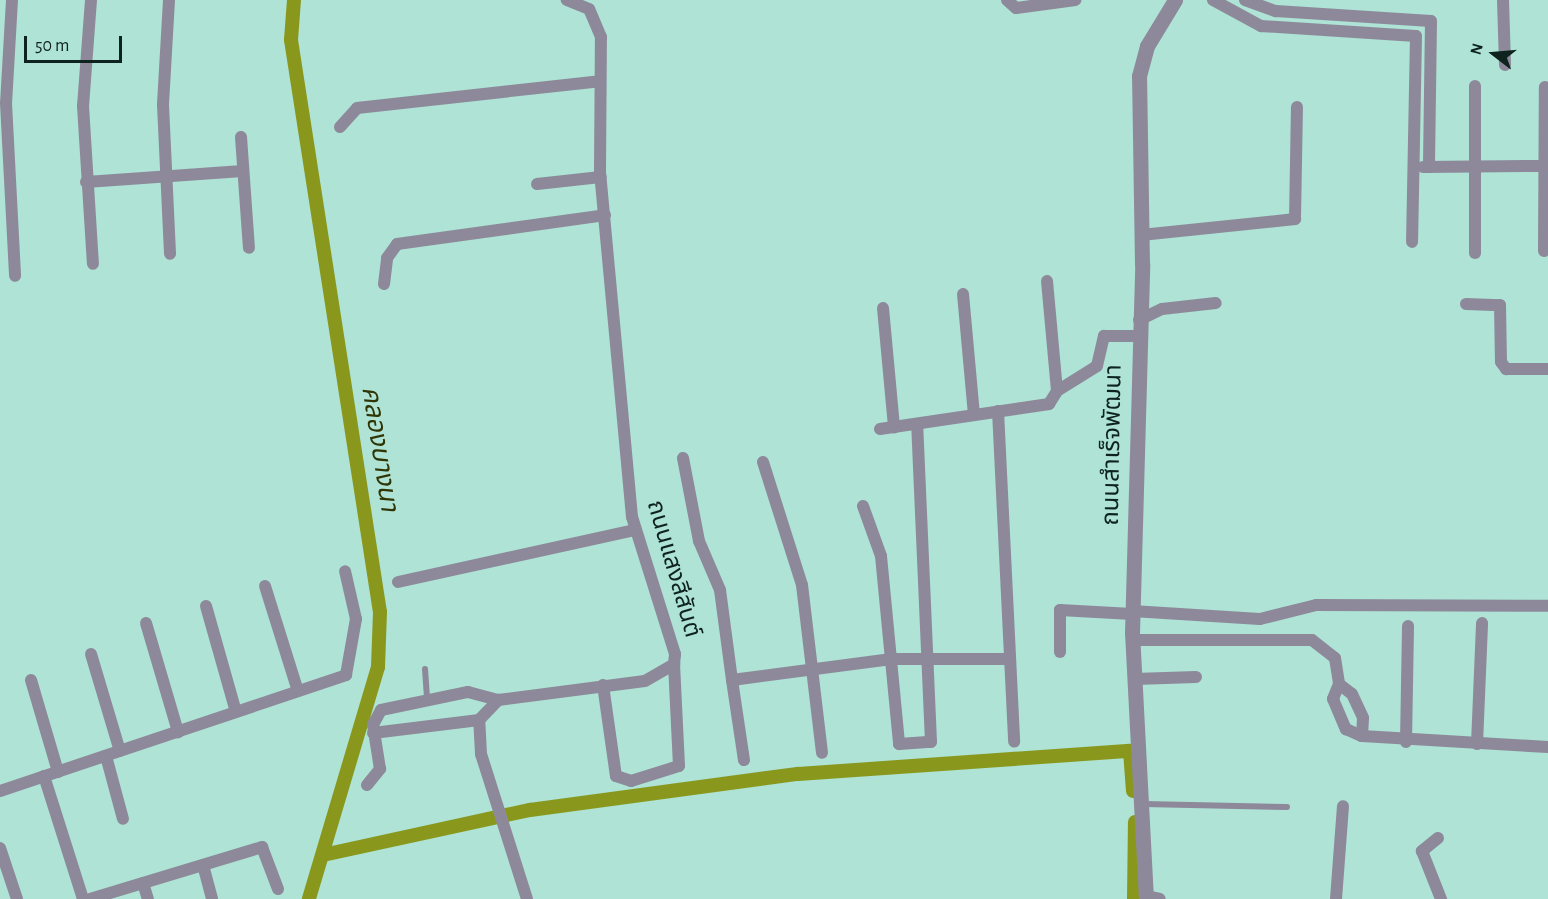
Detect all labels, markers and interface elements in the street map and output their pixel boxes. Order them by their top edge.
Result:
scale bar [27,24,124,62]
north arrow [1464,24,1524,84]
text: 50 m [35,37,69,55]
text: N [1467,41,1486,57]
street label: ถนนสำเร็จพัฒนา [1097,364,1129,526]
water label: คลองบางนา [354,384,404,514]
street label: ถนนแสงสีสันต์ [640,497,706,641]

